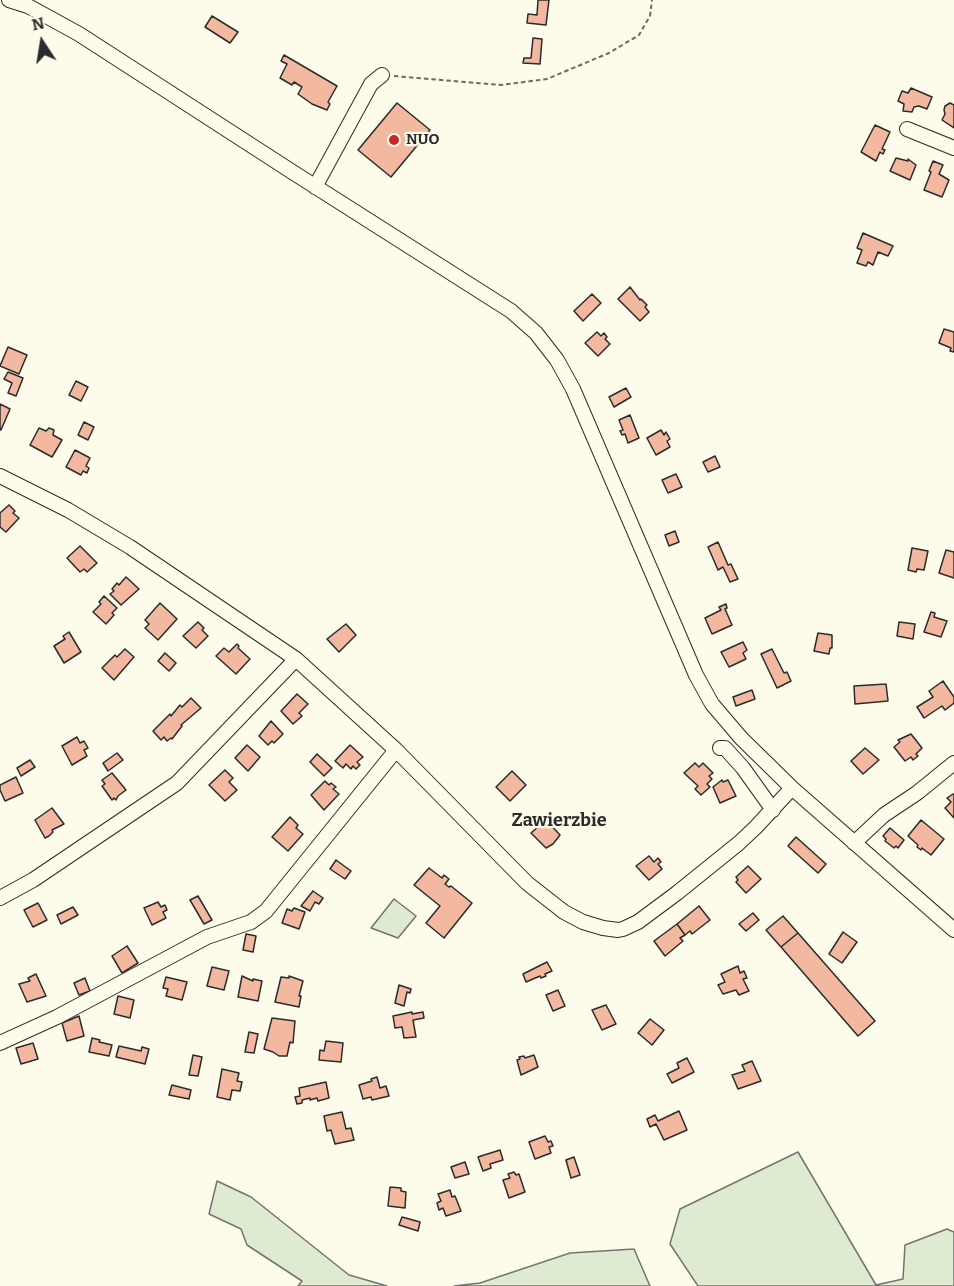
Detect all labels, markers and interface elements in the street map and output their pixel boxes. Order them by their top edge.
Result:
north arrow [12,12,72,72]
text: N [30,13,46,34]
place label: NUO [406,131,440,149]
marker: NUO [387,133,401,147]
district label: Zawierzbie [511,810,607,832]

